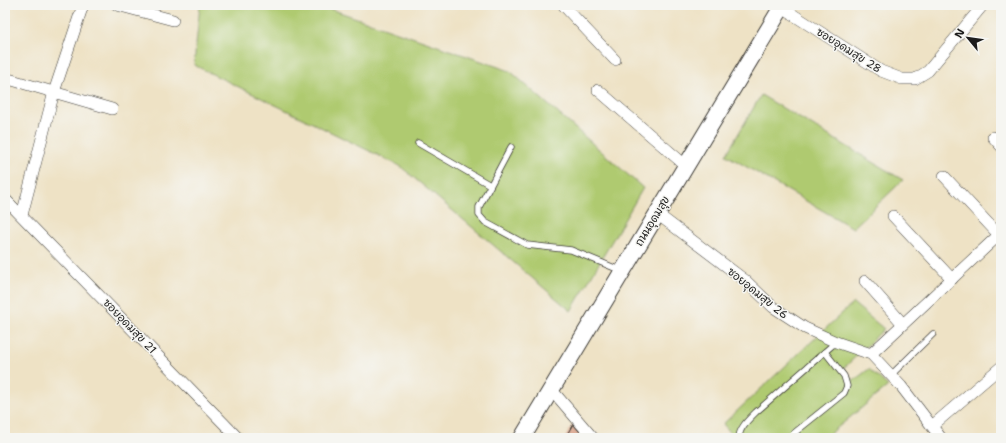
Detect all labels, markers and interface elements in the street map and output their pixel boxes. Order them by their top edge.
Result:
north arrow [948,18,988,58]
street label: ซอยอุดมสุข 28 [813,24,884,77]
text: N [951,26,969,41]
street label: ถนนอุดมสุข [632,193,674,250]
street label: ซอยอุดมสุข 26 [724,264,791,323]
street label: ซอยอุดมสุข 21 [99,296,160,358]

